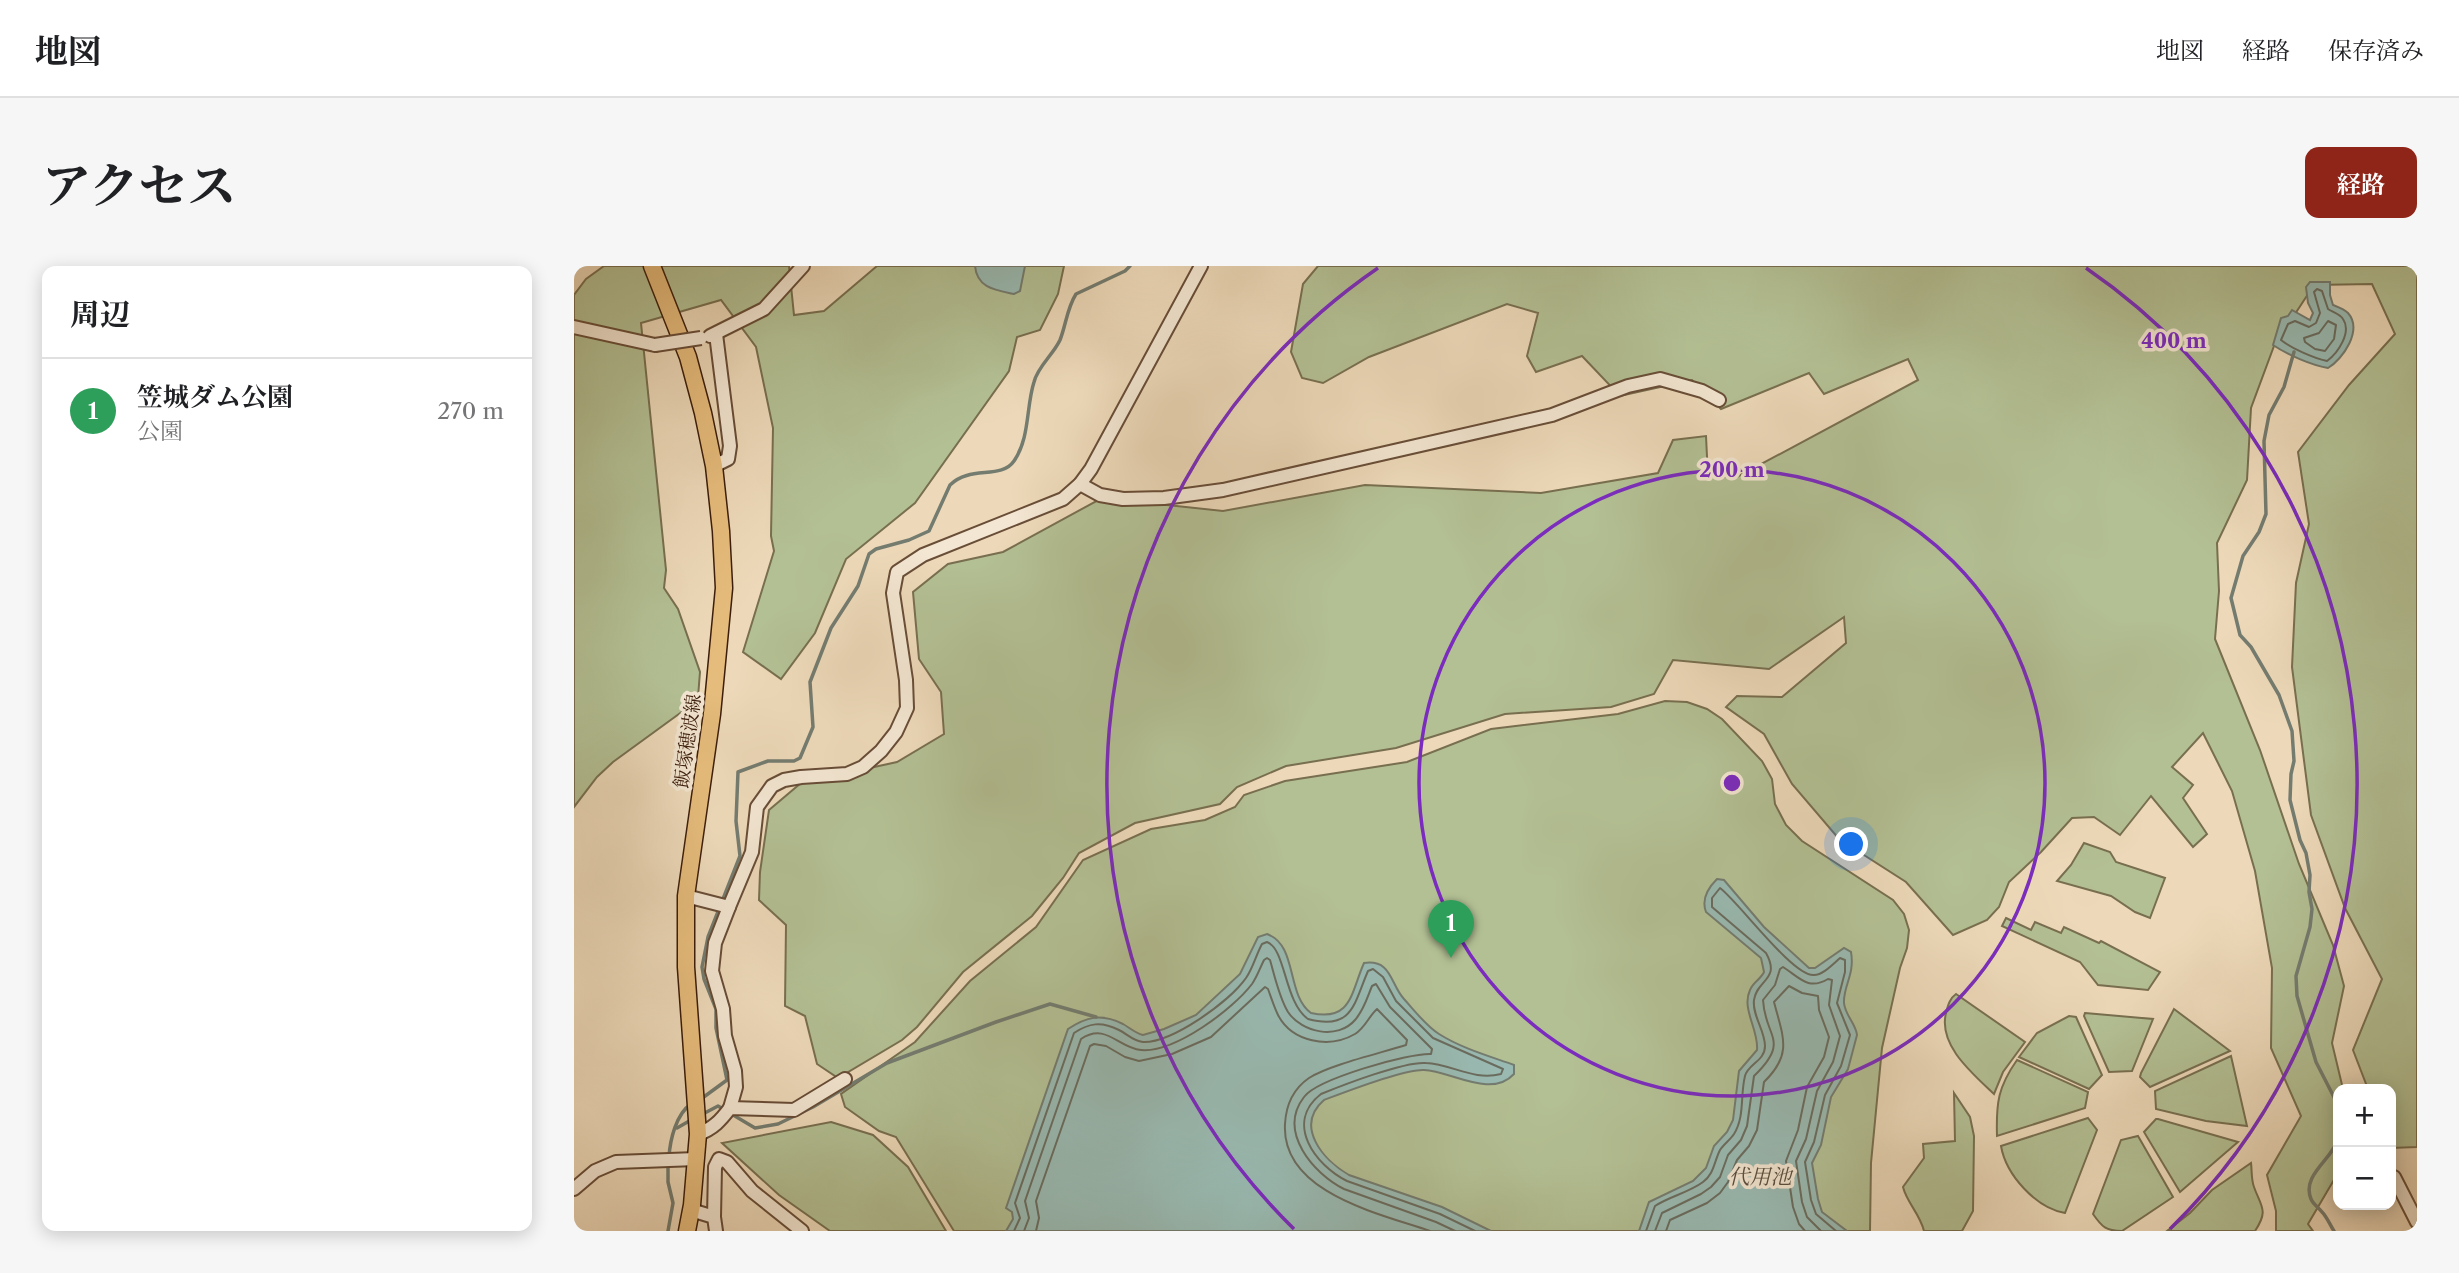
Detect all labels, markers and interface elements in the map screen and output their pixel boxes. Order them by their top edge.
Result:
text: 地図 [35,31,101,72]
text: 地図 [2156,36,2204,65]
text: 経路 [2242,36,2290,65]
text: 保存済み [2328,36,2424,65]
button: 経路 [2305,147,2417,218]
text: アクセス [42,155,237,216]
text: 周辺 [70,296,130,333]
text: 400 m [2141,328,2207,353]
text: 笠城ダム公園 [137,381,293,413]
text: 1 [88,397,98,425]
text: 270 m [437,397,504,425]
text: 公園 [137,417,183,445]
text: 200 m [1699,457,1765,482]
street label: 飯塚穂波線 [669,692,705,790]
centre of rings [1720,771,1744,795]
your location [1834,827,1868,861]
pin: 1 [1428,900,1474,958]
map controls [2333,1084,2396,1210]
button: + [2333,1084,2396,1147]
button: − [2333,1147,2396,1210]
water label: 代用池 [1729,1164,1793,1189]

